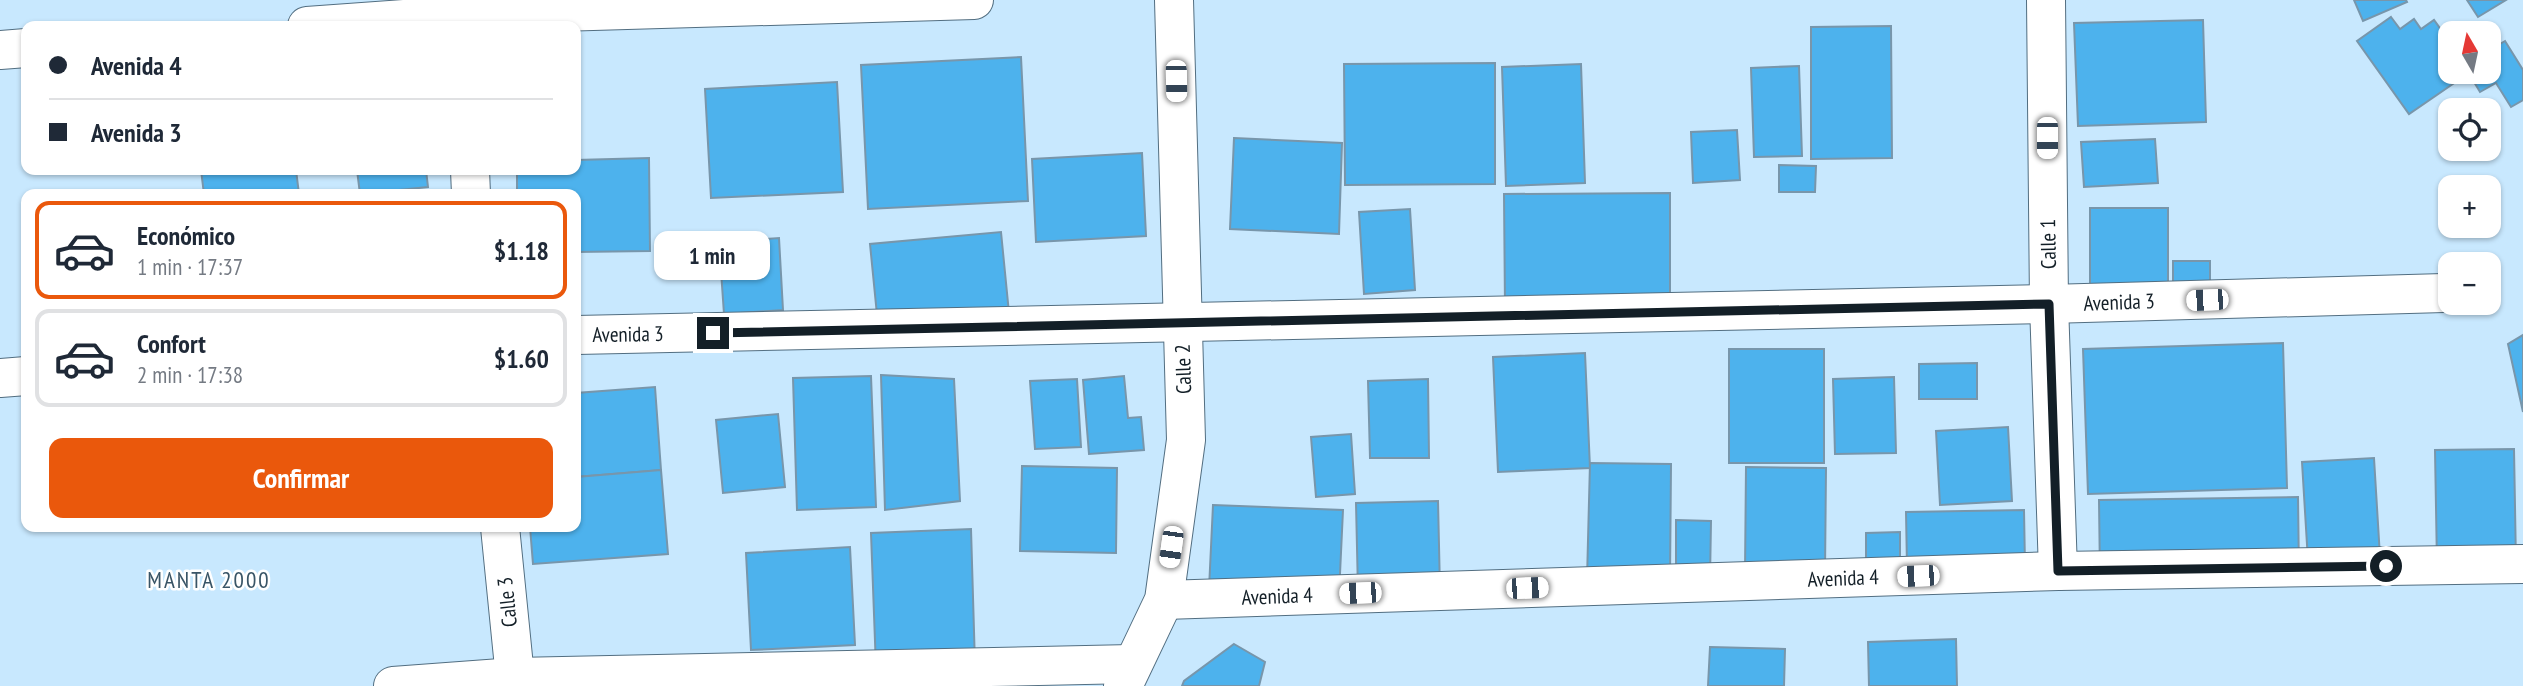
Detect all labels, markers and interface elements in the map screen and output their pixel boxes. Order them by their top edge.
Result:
north arrow [2438,21,2501,84]
map controls [2438,21,2501,315]
text: Avenida 4 [91,49,182,82]
car [1166,60,1187,102]
button: locate [2438,98,2501,161]
text: Avenida 3 [91,116,182,149]
car [2037,117,2058,159]
button: + [2438,175,2501,238]
icon: car [53,219,116,282]
text: Económico [137,219,235,252]
street label: Calle 1 [2034,219,2062,269]
callout: 1 min [655,232,771,280]
text: $1.18 [494,234,549,267]
text: 1 min [689,241,735,270]
text: 1 min · 17:37 [137,252,243,281]
button: − [2438,252,2501,315]
street label: Avenida 3 [2083,287,2155,317]
car [2186,289,2229,311]
route end [697,317,729,349]
street label: Avenida 3 [592,320,664,348]
icon: car [53,327,116,390]
text: Confort [137,327,206,360]
text: $1.60 [494,342,549,375]
street label: Calle 2 [1169,343,1197,395]
text: 2 min · 17:38 [137,360,243,389]
button: Confirmar [49,438,553,518]
car [1158,525,1185,569]
route start [2370,550,2402,582]
street label: Avenida 4 [1807,563,1880,593]
district label: MANTA 2000 [147,565,271,594]
car [1897,565,1940,587]
street label: Calle 3 [491,576,523,628]
car [1506,577,1549,599]
street label: Avenida 4 [1241,581,1314,611]
car [1339,582,1382,604]

